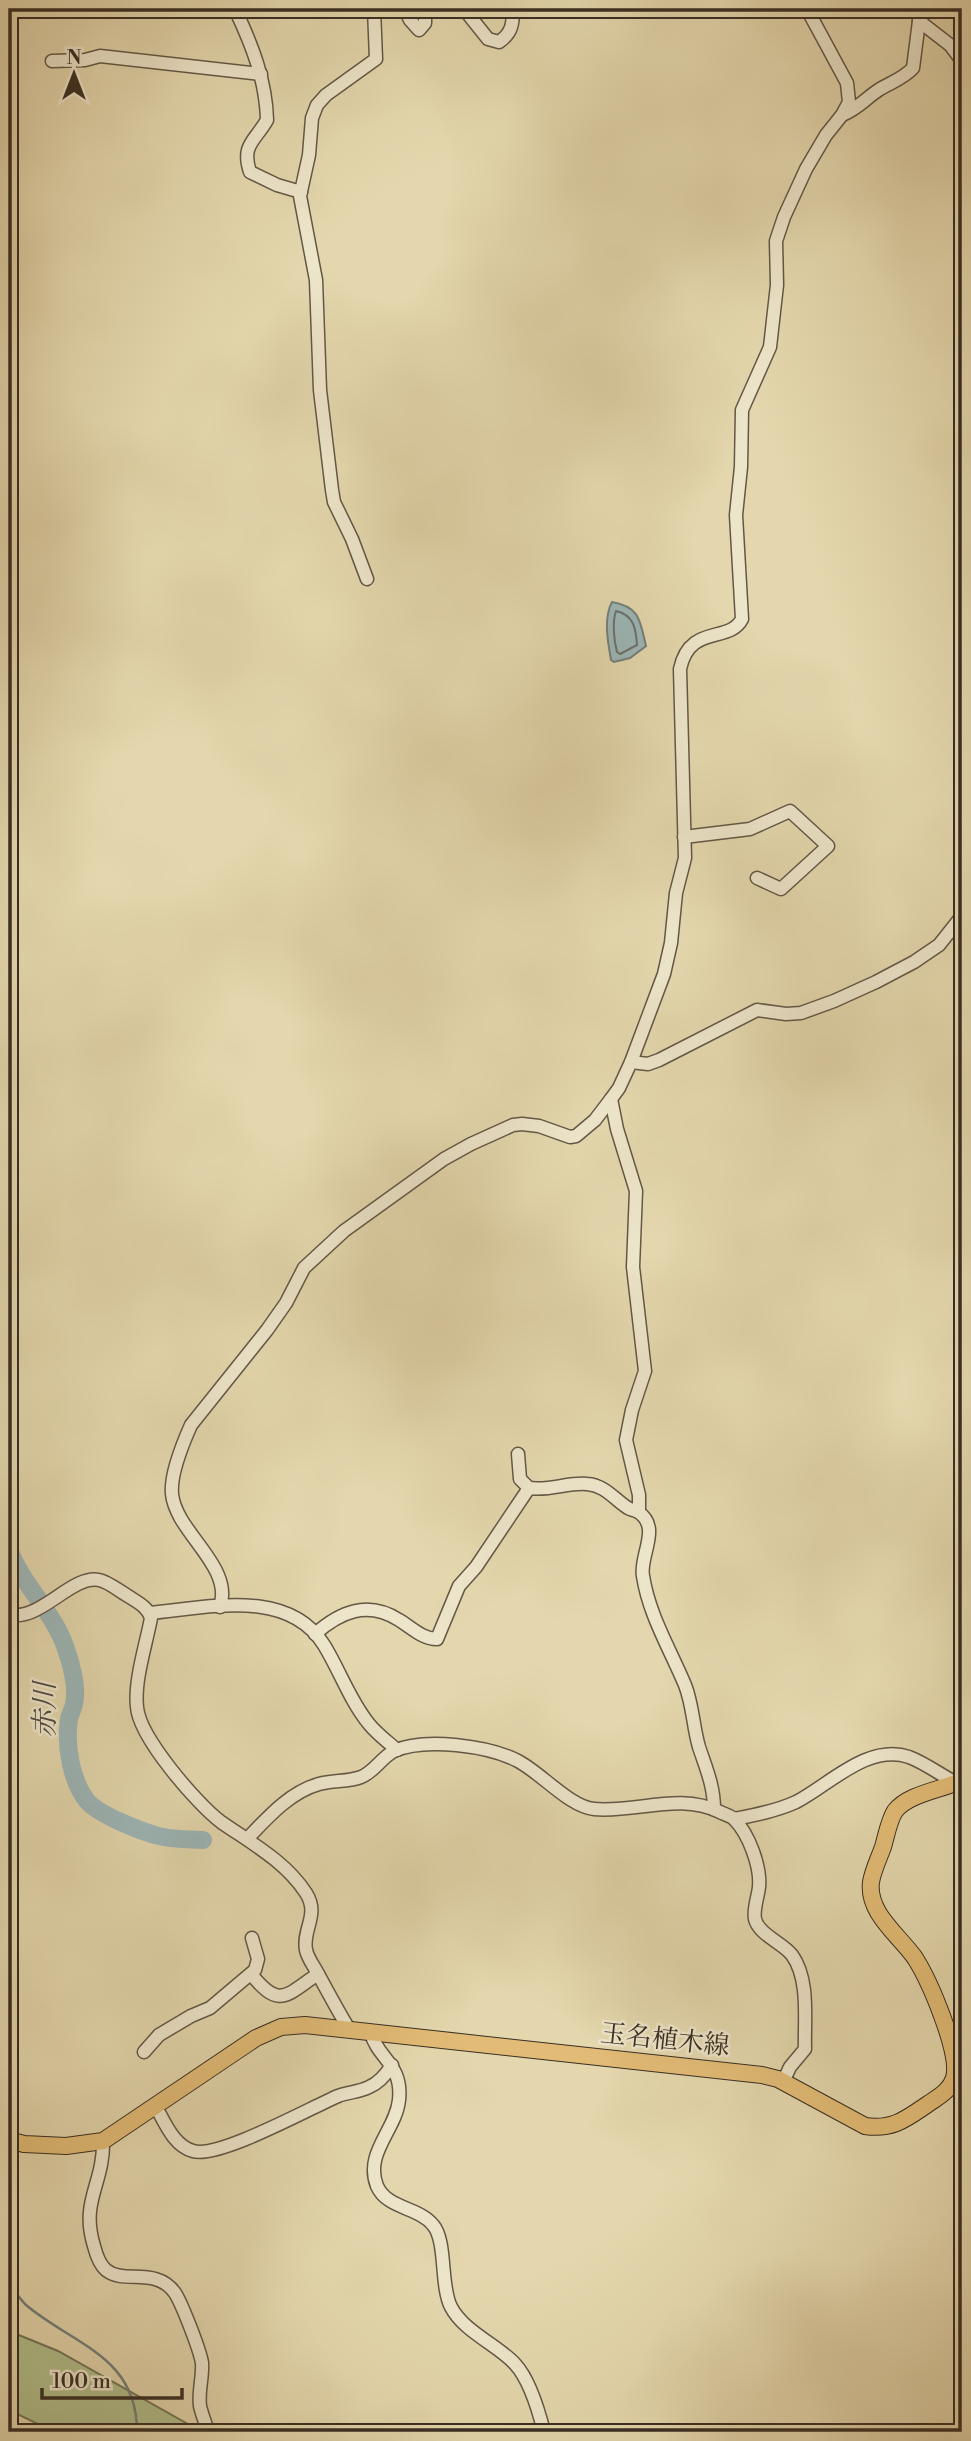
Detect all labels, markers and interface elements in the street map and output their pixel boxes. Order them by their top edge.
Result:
north arrow [38,38,108,108]
text: N [66,46,82,70]
water label: 赤川 [28,1679,63,1738]
street label: 玉名植木線 [599,2017,731,2063]
scale bar [42,2357,182,2401]
text: 100 m [52,2369,111,2395]

